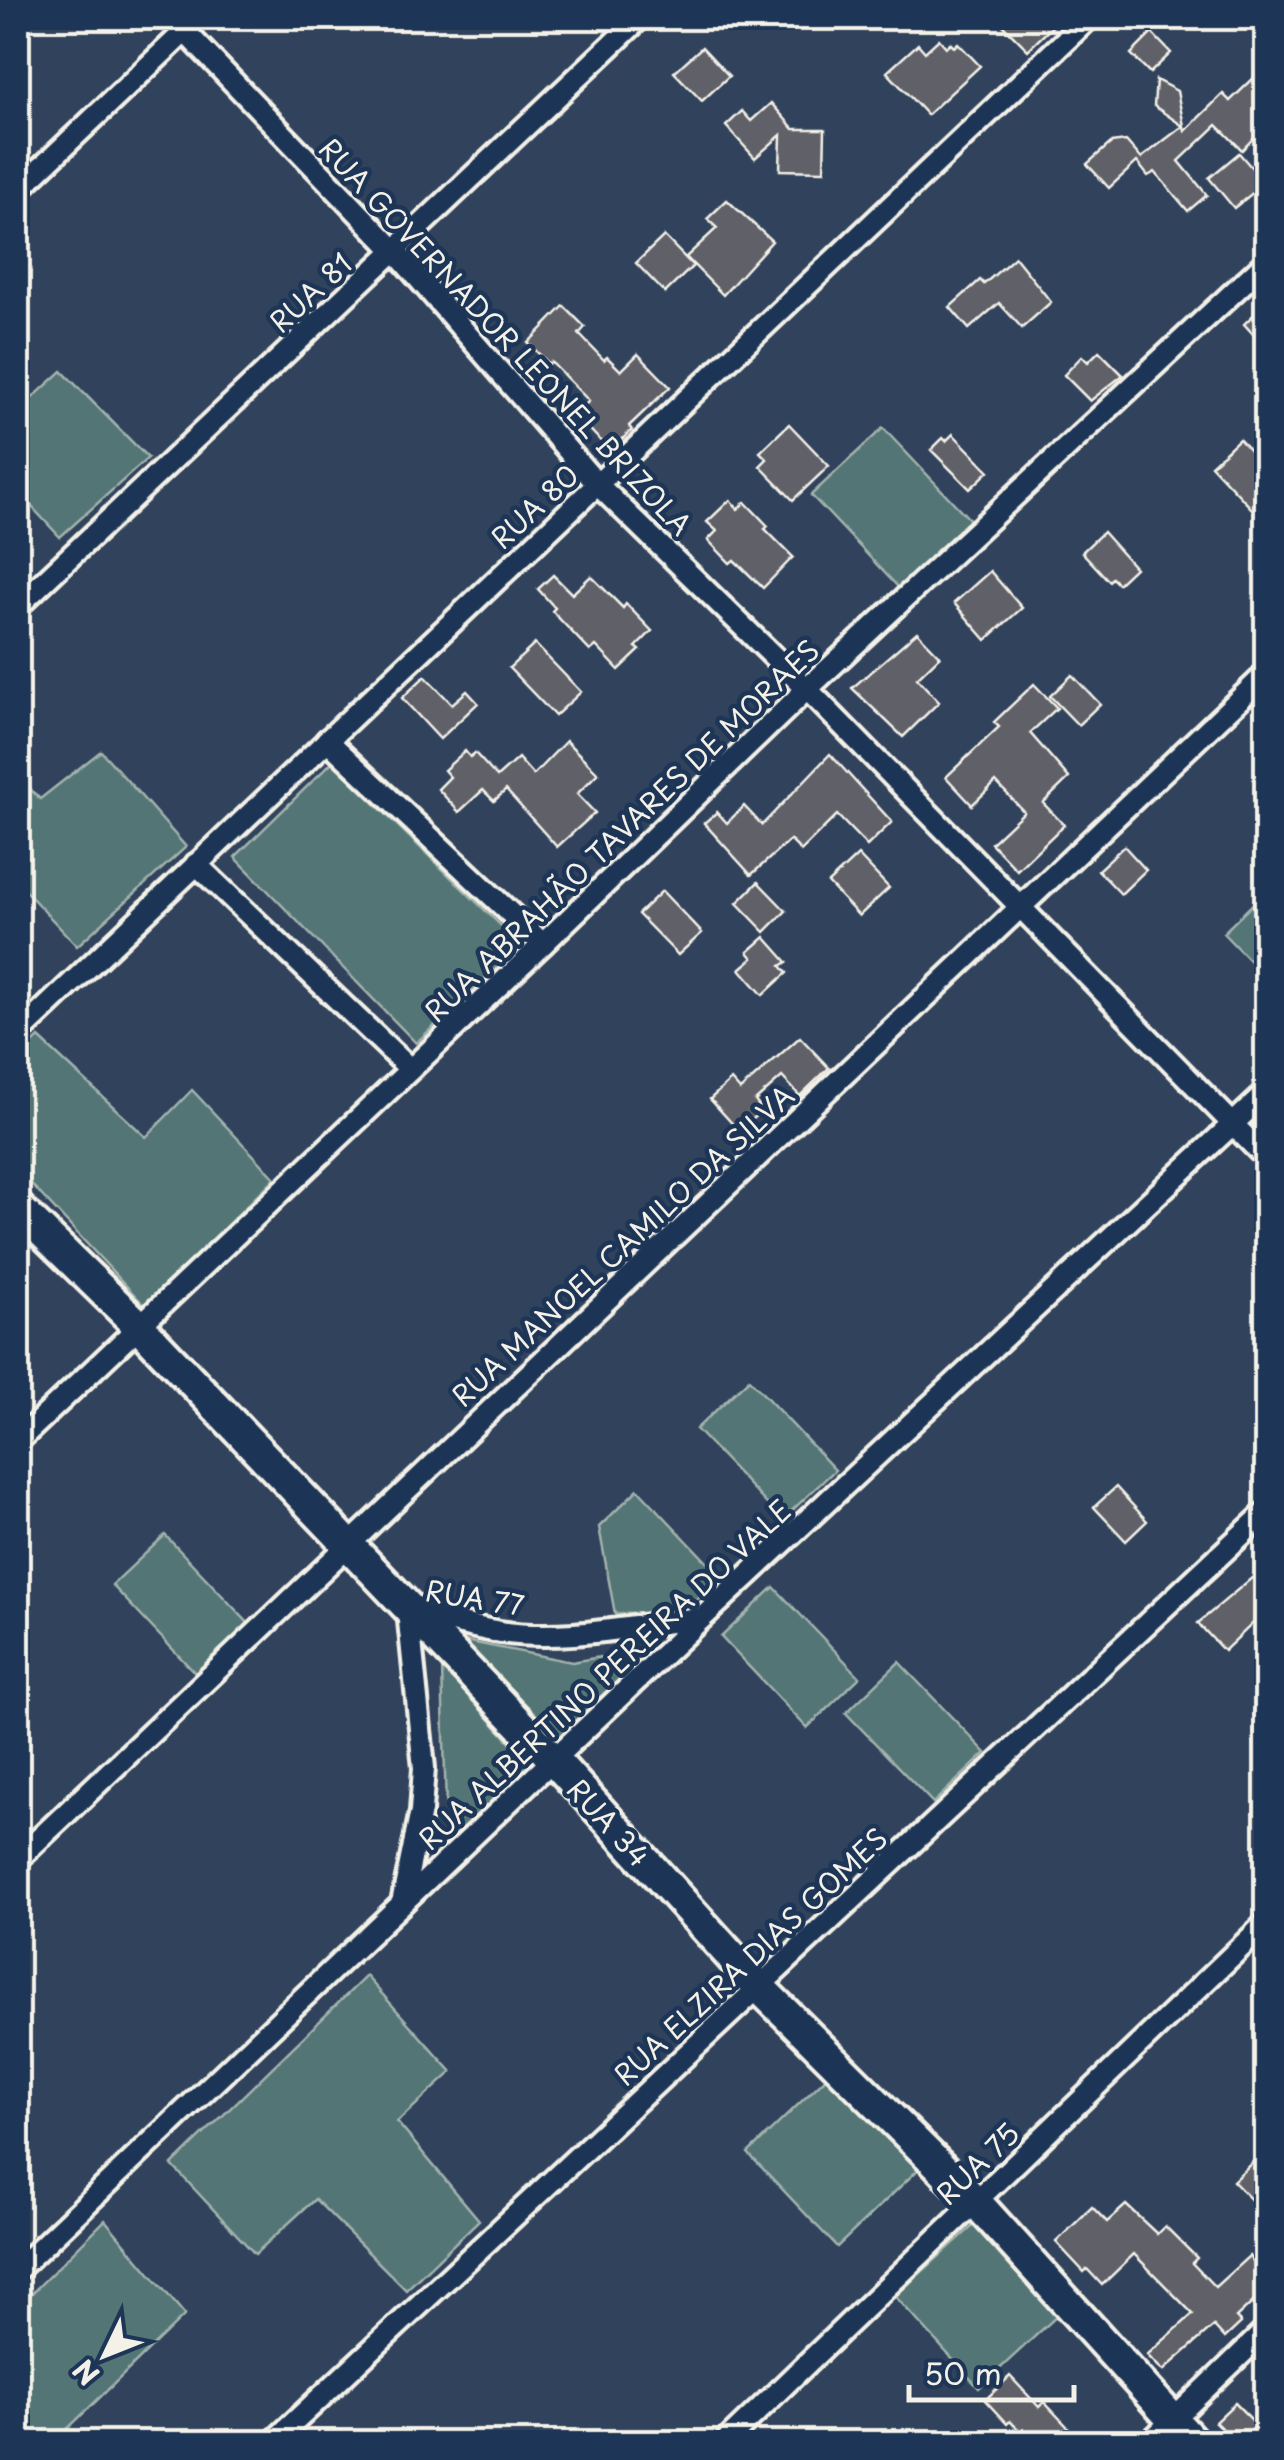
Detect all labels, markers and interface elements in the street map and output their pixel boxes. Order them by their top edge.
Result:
street label: RUA GOVERNADOR LEONEL BRIZOLA [310,128,702,544]
street label: RUA 81 [259,242,361,342]
street label: RUA 80 [480,454,588,558]
street label: RUA ABRAHÃO TAVARES DE MORAES [414,629,828,1031]
street label: RUA MANOEL CAMILO DA SILVA [441,1074,803,1416]
street label: RUA ALBERTINO PEREIRA DO VALE [408,1489,800,1859]
street label: RUA 77 [422,1568,528,1626]
street label: RUA 34 [558,1768,660,1876]
street label: RUA ELZIRA DIAS GOMES [603,1817,897,2095]
street label: RUA 75 [925,2112,1029,2214]
north arrow [55,2305,155,2405]
scale bar [909,2340,1074,2402]
text: N [62,2350,109,2396]
text: 50 m [924,2350,1002,2395]

